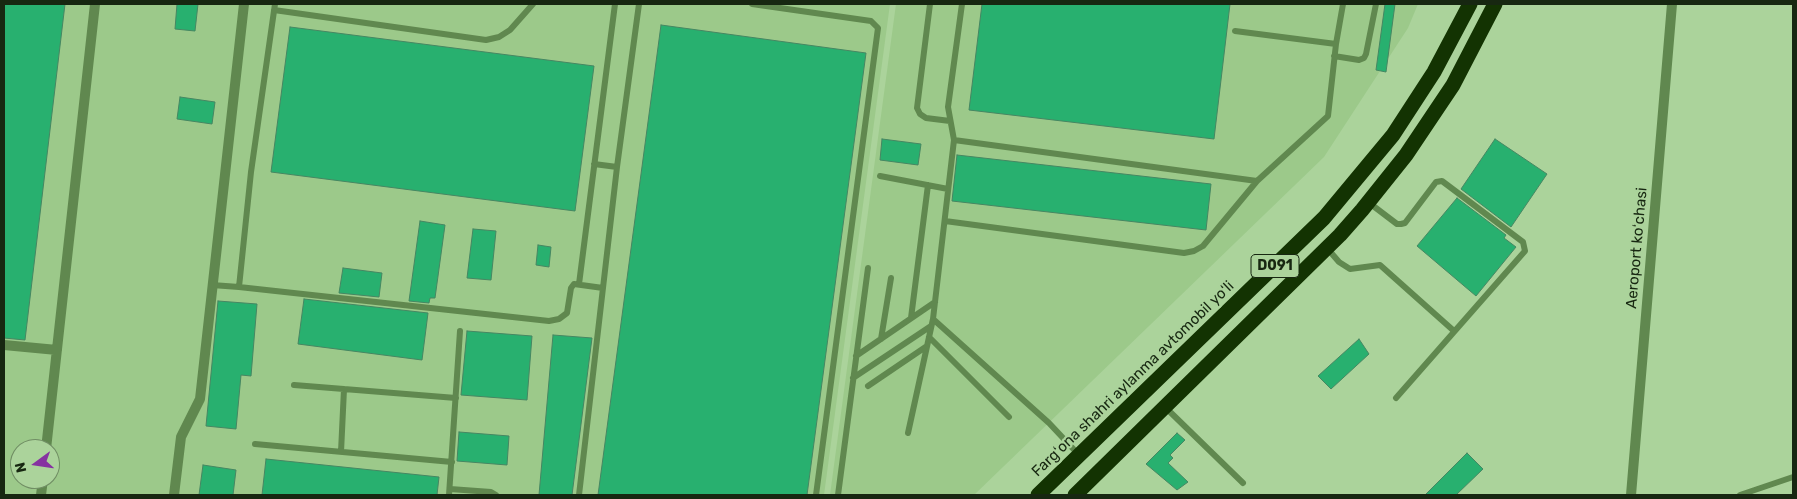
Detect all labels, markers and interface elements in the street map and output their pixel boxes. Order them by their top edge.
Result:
street label: Aeroport koʻchasi [1623,187,1651,309]
road number: D091 [1251,255,1299,278]
street label: Fargʻona shahri aylanma avtomobil yoʻli [1028,277,1238,481]
north arrow [10,439,60,489]
text: N [11,461,30,474]

